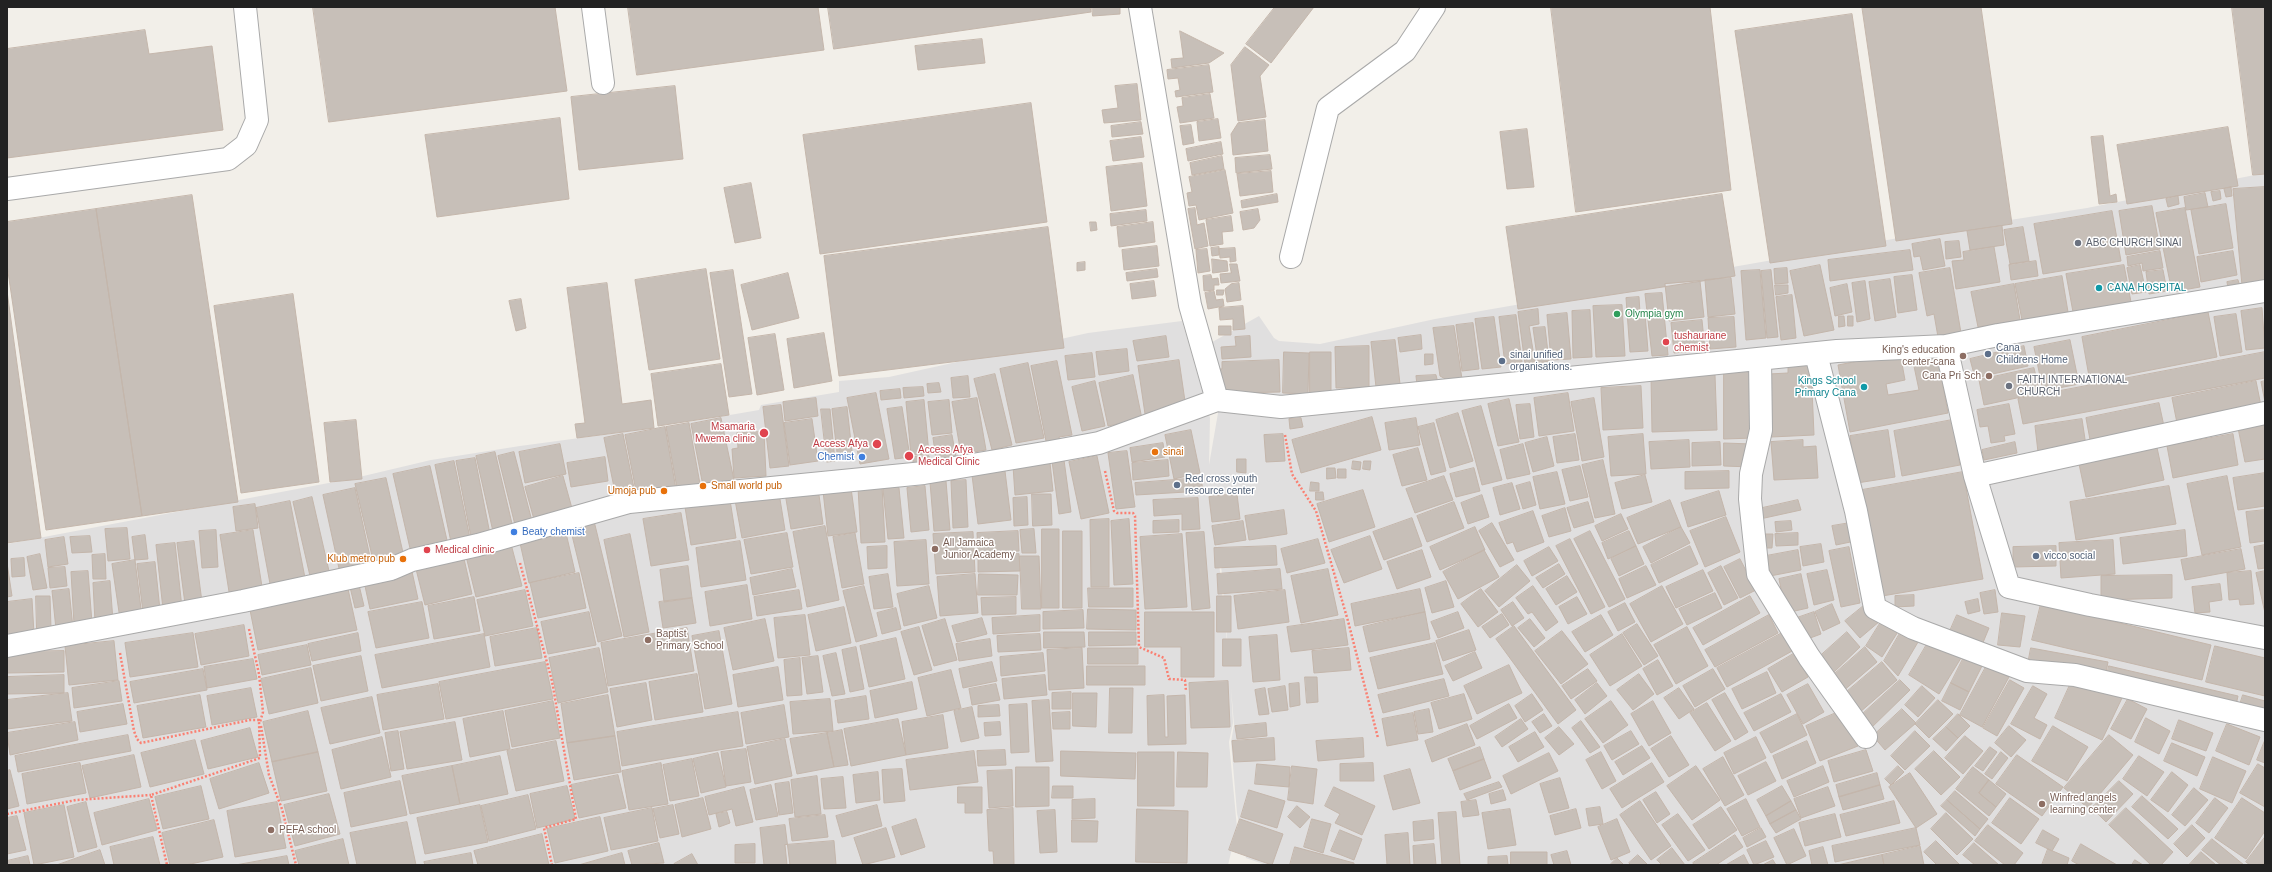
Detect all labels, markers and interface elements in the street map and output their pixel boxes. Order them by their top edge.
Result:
place label: ABC CHURCH SINAI [2086,237,2182,249]
marker: ABC CHURCH SINAI [2073,238,2083,248]
place label: CANA HOSPITAL [2107,282,2186,294]
marker: CANA HOSPITAL [2094,283,2104,293]
place label: Olympia gym [1625,308,1683,320]
marker: Olympia gym [1612,309,1622,319]
place label: tushauriane chemist [1674,330,1726,354]
marker: tushauriane chemist [1661,337,1671,347]
place label: Cana Childrens Home [1996,342,2068,366]
place label: King's education center-cana [1882,344,1955,368]
place label: sinai unified organisations. [1510,349,1572,372]
marker: Cana Childrens Home [1983,349,1993,359]
marker: King's education center-cana [1958,351,1968,361]
marker: sinai unified organisations. [1497,356,1507,366]
place label: Cana Pri Sch [1922,370,1981,382]
marker: Cana Pri Sch [1984,371,1994,381]
place label: FAITH INTERNATIONAL CHURCH [2017,374,2127,398]
place label: Kings School Primary Cana [1795,375,1856,398]
marker: FAITH INTERNATIONAL CHURCH [2004,381,2014,391]
marker: Kings School Primary Cana [1859,382,1869,392]
place label: Msamaria Mwema clinic [695,421,755,444]
marker: Msamaria Mwema clinic [758,427,770,439]
place label: Access Afya [813,438,868,450]
marker: Access Afya [871,438,883,450]
place label: Access Afya Medical Clinic [918,444,980,468]
place label: sinai [1163,446,1184,458]
marker: sinai [1150,447,1160,457]
marker: Access Afya Medical Clinic [903,450,915,462]
place label: Chemist [817,451,854,463]
marker: Chemist [857,452,867,462]
place label: Red cross youth resource center [1185,473,1257,496]
place label: Small world pub [711,480,782,492]
marker: Red cross youth resource center [1172,480,1182,490]
marker: Small world pub [698,481,708,491]
place label: Umoja pub [608,485,656,497]
marker: Umoja pub [659,486,669,496]
place label: Beaty chemist [522,526,585,538]
marker: Beaty chemist [509,527,519,537]
place label: All Jamaica Junior Academy [943,537,1015,560]
place label: Medical clinic [435,544,494,556]
marker: All Jamaica Junior Academy [930,544,940,554]
marker: Medical clinic [422,545,432,555]
place label: vicco social [2044,550,2095,562]
marker: vicco social [2031,551,2041,561]
place label: Klub metro pub [327,553,395,565]
marker: Klub metro pub [398,554,408,564]
place label: Baptist Primary School [656,628,724,652]
marker: Baptist Primary School [643,635,653,645]
place label: Winfred angels learning center [2050,792,2117,816]
marker: Winfred angels learning center [2037,799,2047,809]
place label: PEFA school [279,824,336,836]
marker: PEFA school [266,825,276,835]

